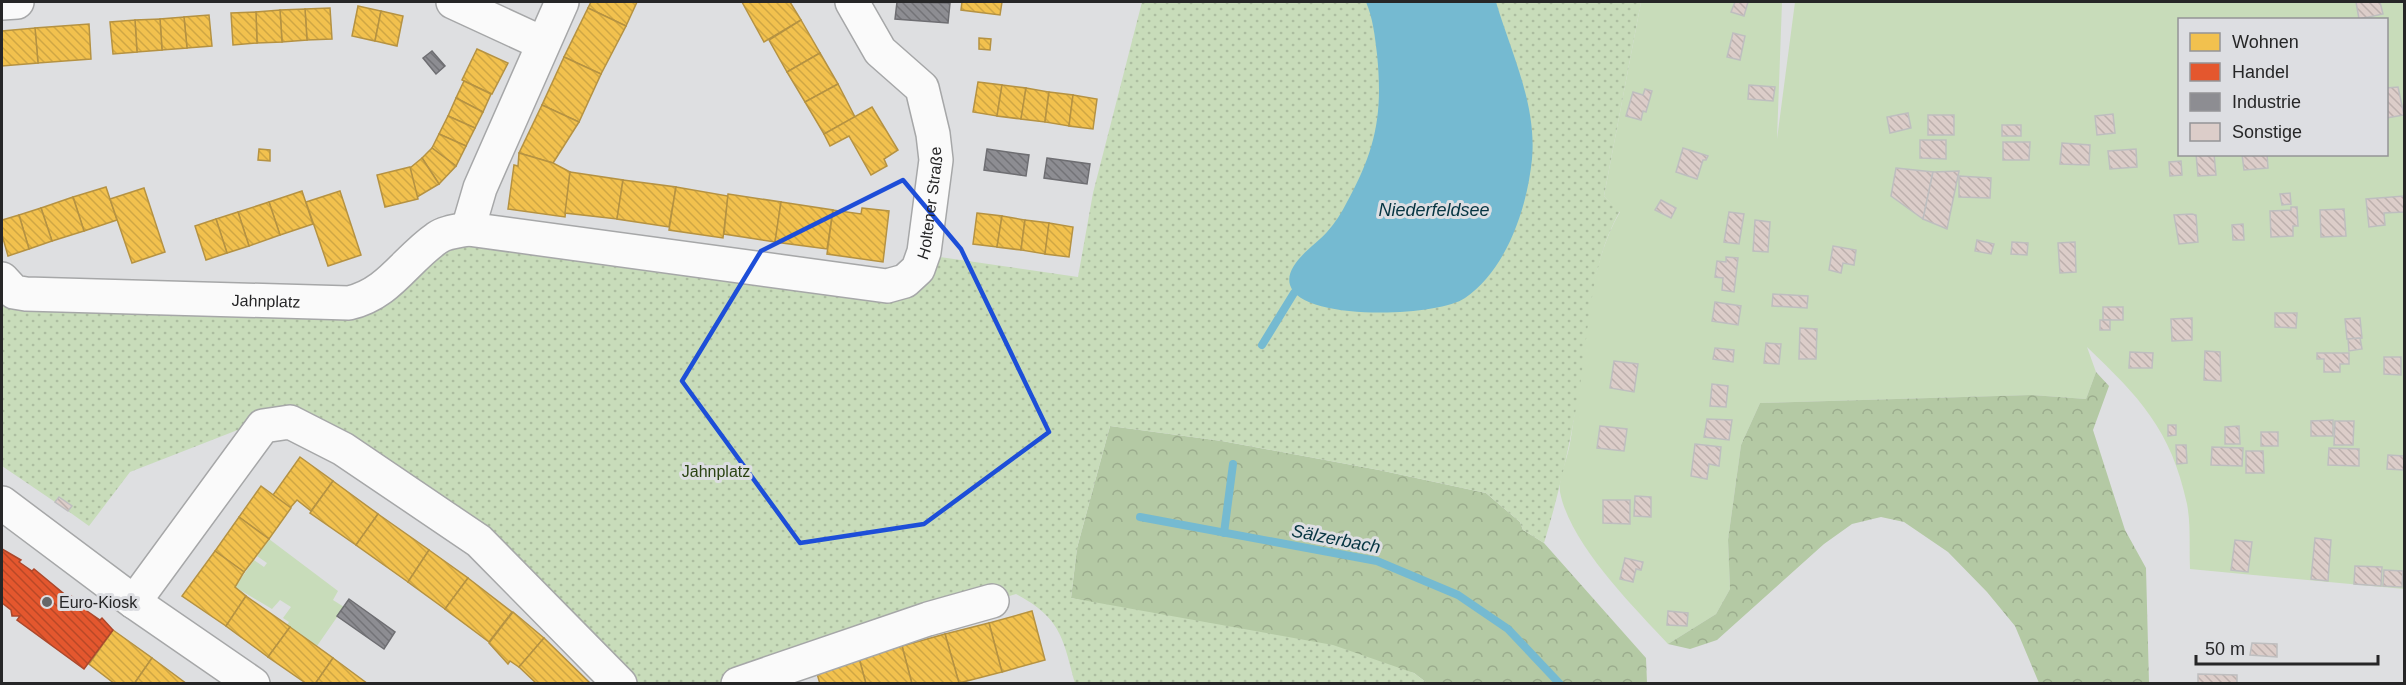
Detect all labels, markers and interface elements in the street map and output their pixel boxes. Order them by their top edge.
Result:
legend [2178,18,2388,156]
text: Wohnen [2232,32,2299,52]
text: Handel [2232,62,2289,82]
text: Industrie [2232,92,2301,112]
text: Sonstige [2232,122,2302,142]
street label: Holtener Straße [914,146,945,261]
water label: Niederfeldsee [1378,200,1490,220]
street label: Jahnplatz [232,291,301,310]
park label: Jahnplatz [682,463,750,480]
water label: Sälzerbach [1290,521,1382,557]
place label: Euro-Kiosk [59,594,138,611]
marker: Euro-Kiosk [40,595,54,609]
scale bar [2196,628,2378,666]
text: 50 m [2205,639,2245,659]

